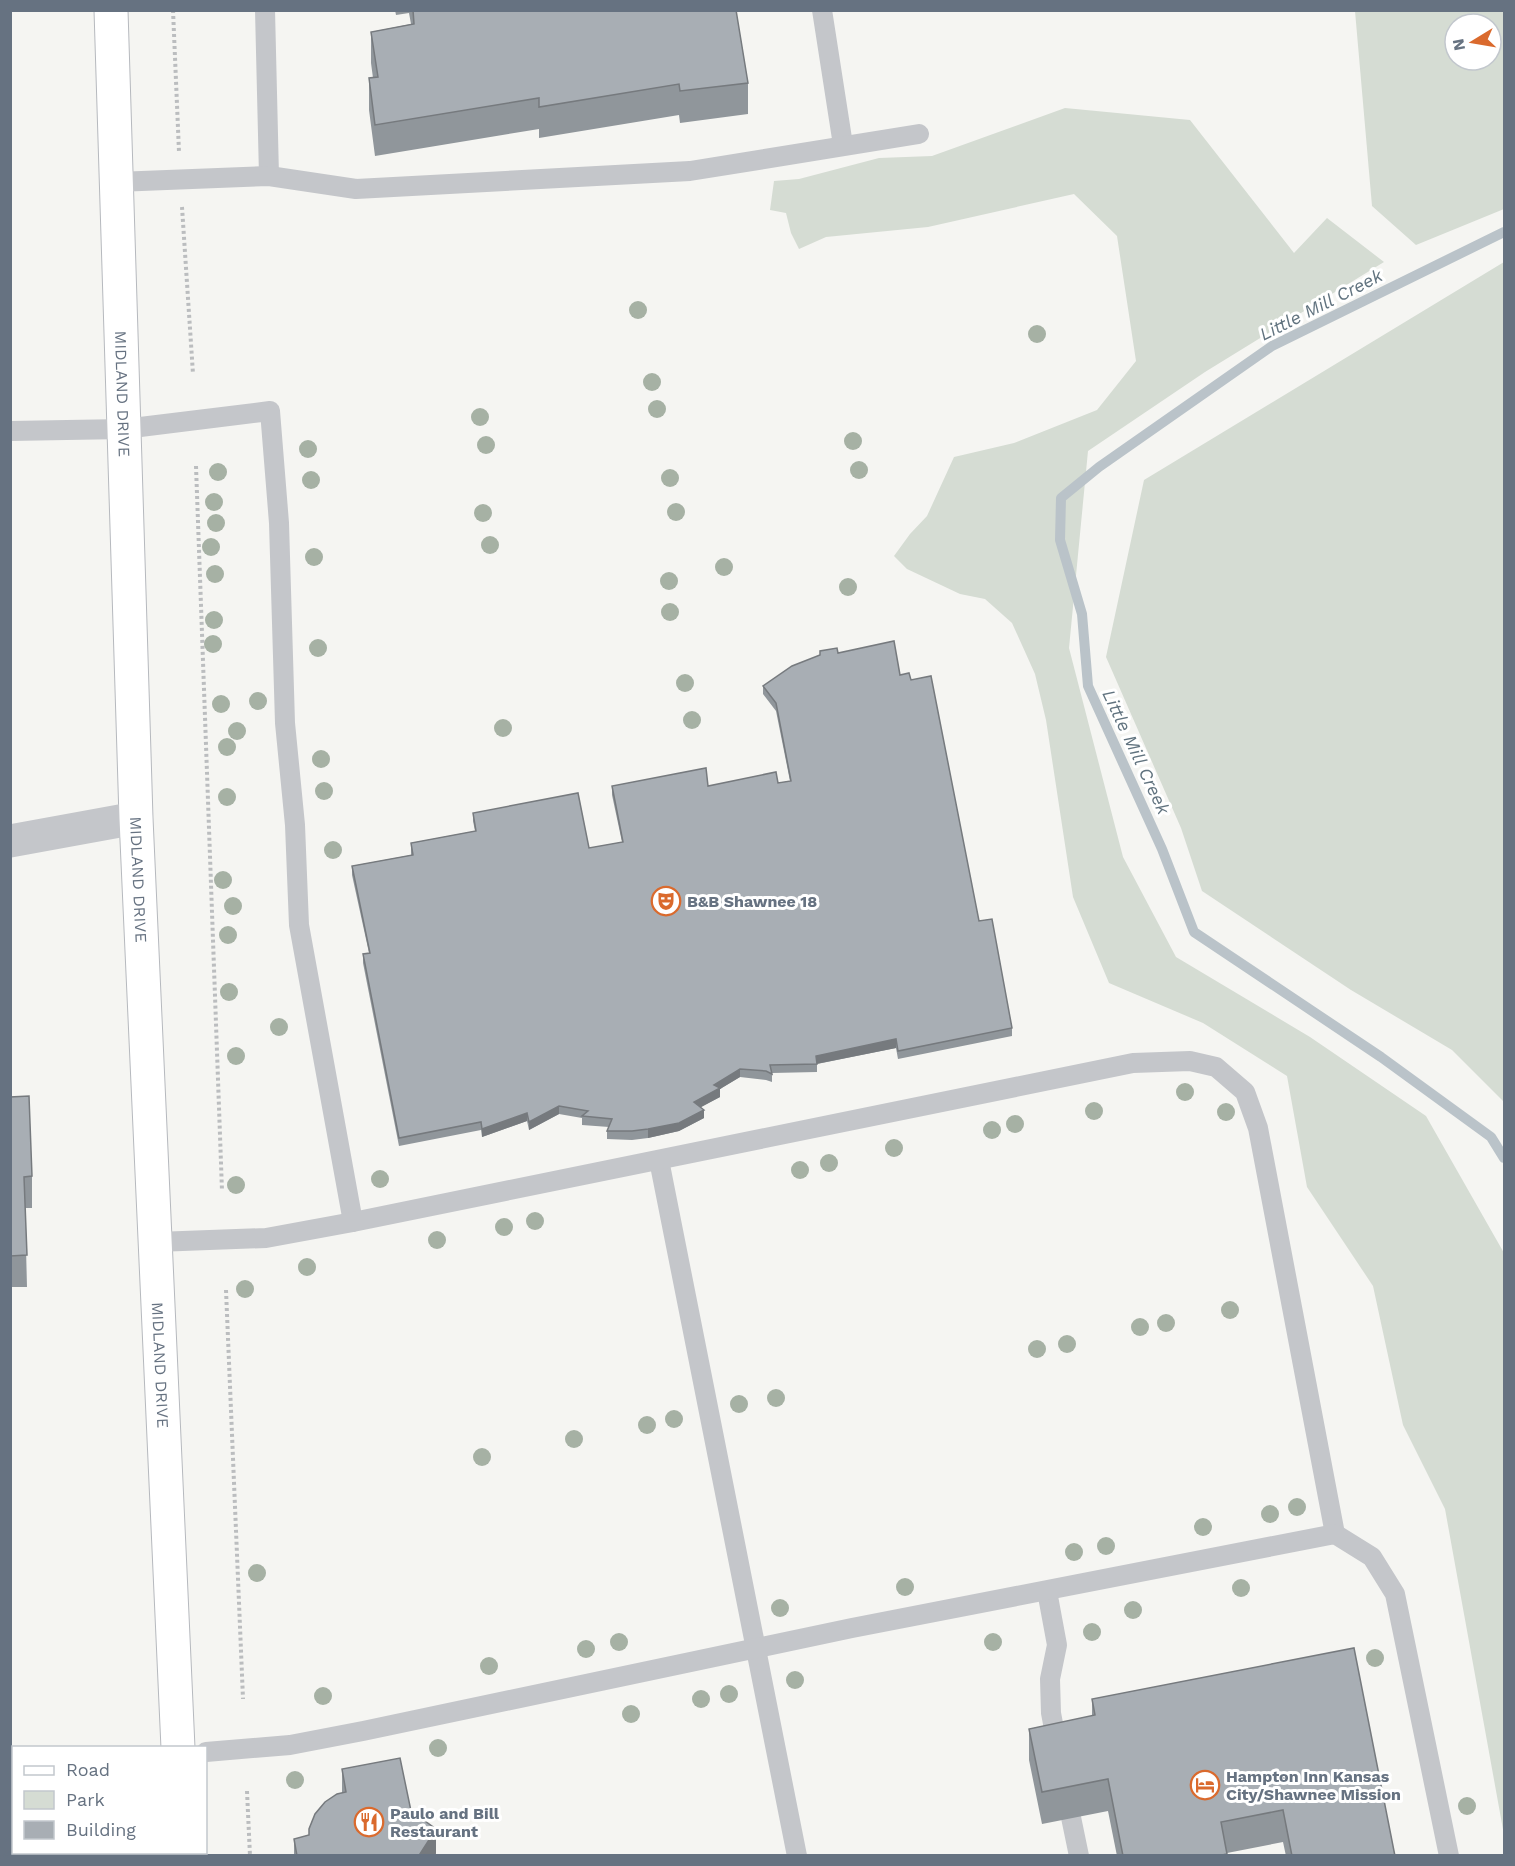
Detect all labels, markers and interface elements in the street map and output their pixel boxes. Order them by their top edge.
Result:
north arrow [1443,12,1503,72]
text: N [1448,37,1469,52]
water label: Little Mill Creek [1256,264,1387,345]
street label: MIDLAND DRIVE [111,330,134,457]
water label: Little Mill Creek [1098,686,1175,819]
street label: MIDLAND DRIVE [126,816,151,943]
theatre icon: B&B Shawnee 18 [650,885,682,917]
place label: B&B Shawnee 18 [687,892,817,911]
street label: MIDLAND DRIVE [148,1302,173,1429]
legend [12,1746,207,1854]
text: Road [66,1759,110,1780]
place label: Hampton Inn Kansas City/Shawnee Mission [1226,1767,1401,1804]
hotel icon: Hampton Inn Kansas City/Shawnee Mission [1189,1769,1221,1801]
text: Park [66,1789,105,1810]
place label: Paulo and Bill Restaurant [390,1804,500,1841]
restaurant icon: Paulo and Bill Restaurant [353,1806,385,1838]
text: Building [66,1819,136,1840]

